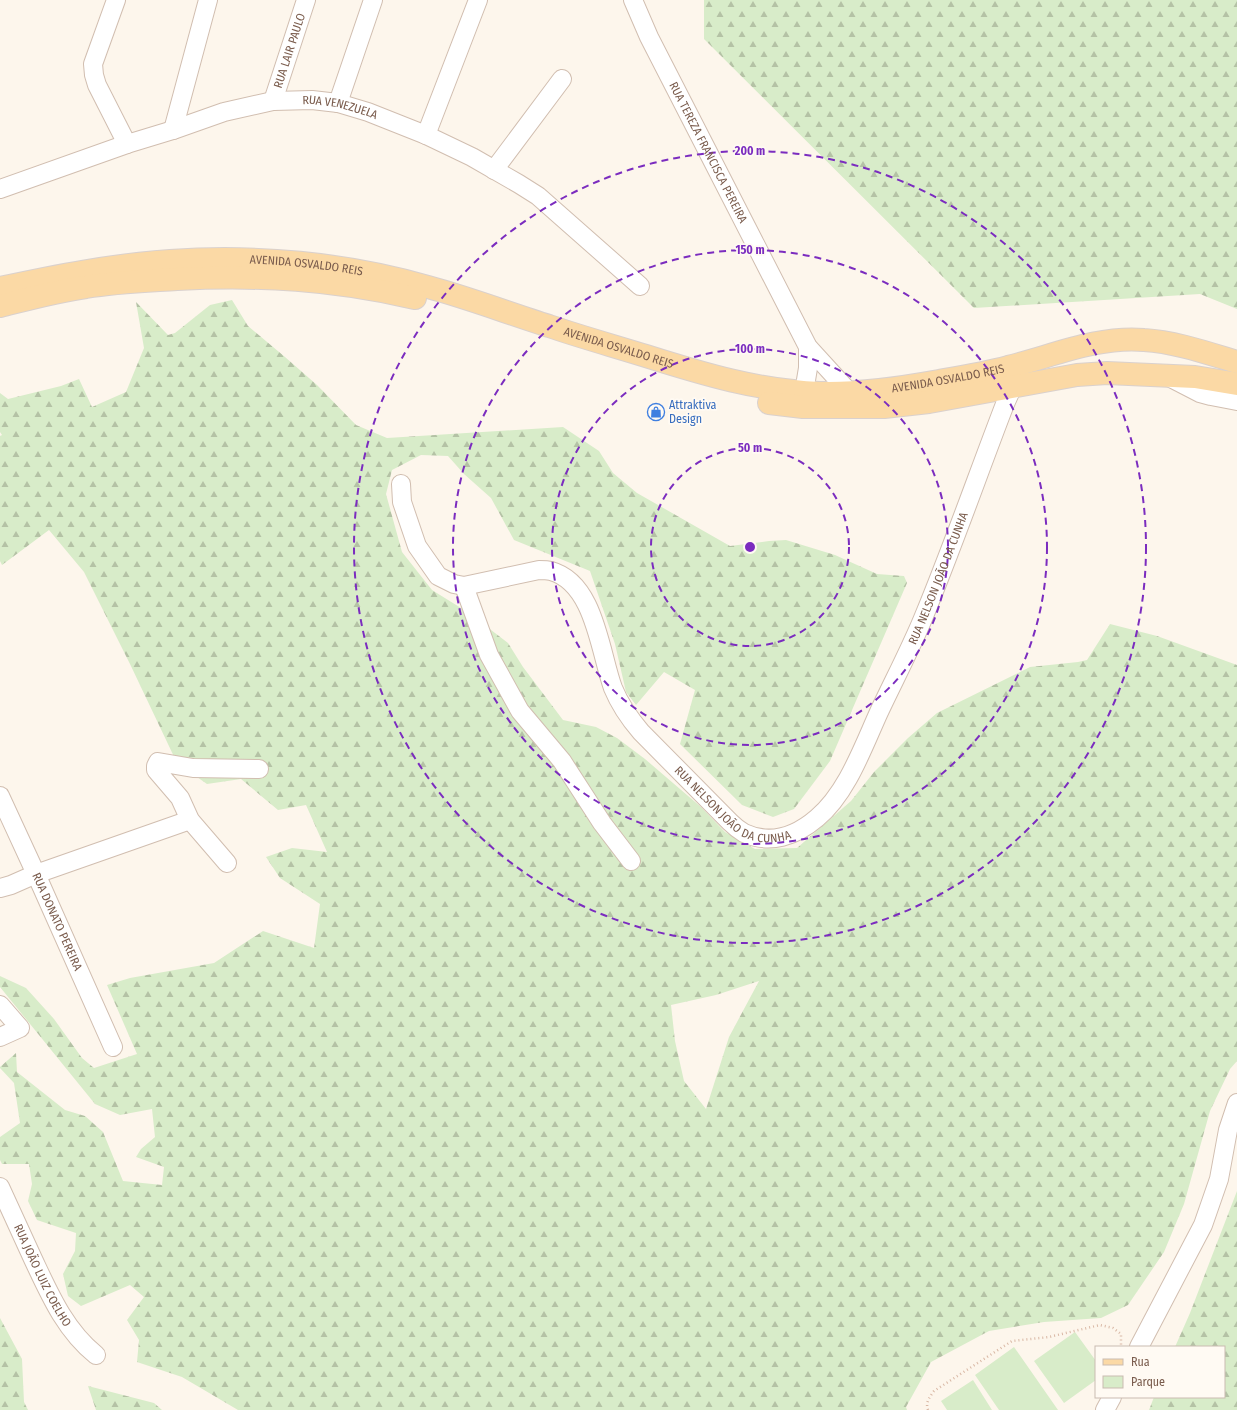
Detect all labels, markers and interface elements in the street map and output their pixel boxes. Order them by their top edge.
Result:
street label: RUA LAIR PAULO [271,11,308,90]
street label: RUA TEREZA FRANCISCA PEREIRA [666,79,750,226]
street label: RUA VENEZUELA [302,93,380,122]
text: 200 m [734,144,765,158]
text: 150 m [735,243,765,257]
street label: AVENIDA OSVALDO REIS [249,253,364,279]
street label: AVENIDA OSVALDO REIS [562,324,675,371]
text: 100 m [735,342,765,356]
street label: AVENIDA OSVALDO REIS [891,361,1006,395]
place label: Attraktiva Design [669,398,717,426]
shop icon: Attraktiva Design [646,402,666,422]
text: 50 m [738,441,762,455]
street label: RUA NELSON JOÃO DA CUNHA [905,510,971,647]
centre of rings [743,540,757,554]
street label: RUA NELSON JOÃO DA CUNHA [672,763,793,846]
street label: RUA DONATO PEREIRA [29,870,85,973]
street label: RUA JOÃO LUIZ COELHO [11,1222,74,1329]
legend [1095,1346,1225,1398]
text: Rua [1131,1355,1150,1369]
text: Parque [1131,1375,1165,1389]

